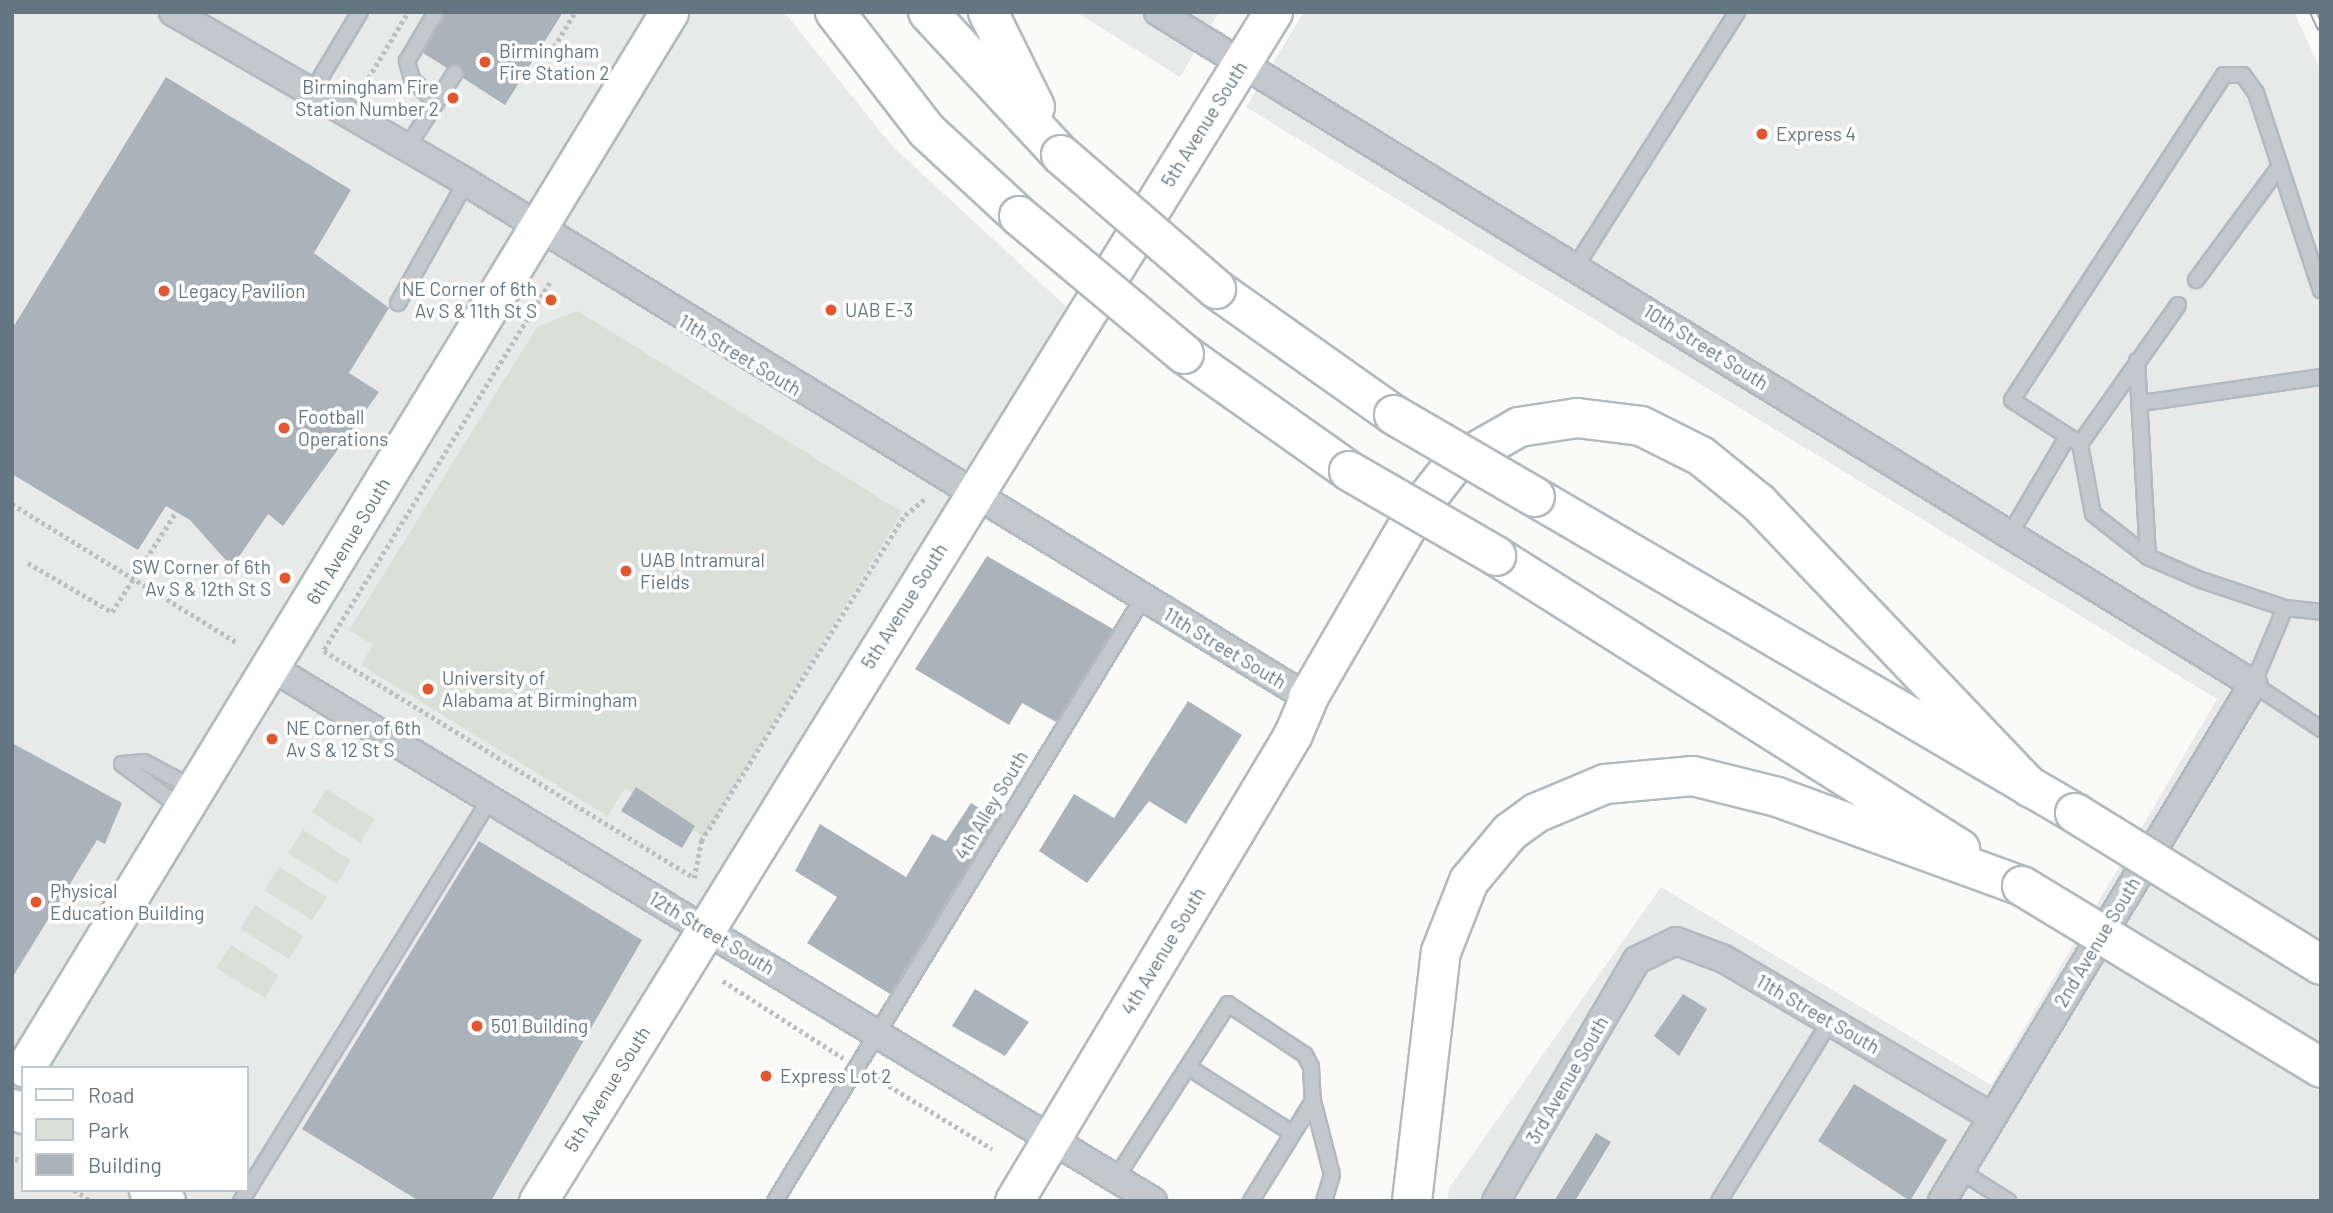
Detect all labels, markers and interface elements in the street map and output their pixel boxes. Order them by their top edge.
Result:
place label: Birmingham Fire Station 2 [499,40,609,84]
marker: Birmingham Fire Station 2 [477,54,493,70]
street label: 5th Avenue South [1156,57,1252,191]
place label: Birmingham Fire Station Number 2 [295,76,439,120]
marker: Birmingham Fire Station Number 2 [445,90,461,106]
place label: Express 4 [1776,123,1856,145]
marker: Express 4 [1754,126,1770,142]
place label: NE Corner of 6th Av S & 11th St S [402,278,537,322]
place label: Legacy Pavilion [178,280,306,302]
marker: Legacy Pavilion [156,283,172,299]
marker: NE Corner of 6th Av S & 11th St S [543,292,559,308]
place label: UAB E-3 [845,299,913,321]
street label: 10th Street South [1639,299,1773,395]
marker: UAB E-3 [823,302,839,318]
street label: 11th Street South [675,309,805,401]
place label: Football Operations [298,406,388,450]
marker: Football Operations [276,420,292,436]
street label: 6th Avenue South [301,474,395,608]
street label: 5th Avenue South [856,539,952,673]
place label: UAB Intramural Fields [640,549,765,593]
place label: SW Corner of 6th Av S & 12th St S [132,556,271,600]
marker: UAB Intramural Fields [618,563,634,579]
marker: SW Corner of 6th Av S & 12th St S [277,570,293,586]
street label: 11th Street South [1160,602,1290,694]
place label: University of Alabama at Birmingham [442,667,638,711]
marker: University of Alabama at Birmingham [420,681,436,697]
place label: NE Corner of 6th Av S & 12 St S [286,717,421,761]
marker: NE Corner of 6th Av S & 12 St S [264,731,280,747]
street label: 4th Alley South [950,746,1032,864]
street label: 2nd Avenue South [2049,873,2145,1011]
place label: Physical Education Building [50,880,204,924]
street label: 4th Avenue South [1116,883,1210,1019]
street label: 12th Street South [645,887,779,979]
marker: Physical Education Building [28,894,44,910]
street label: 11th Street South [1752,969,1884,1059]
street label: 3rd Avenue South [1521,1012,1613,1148]
place label: 501 Building [491,1015,588,1037]
marker: 501 Building [469,1018,485,1034]
street label: 5th Avenue South [559,1022,655,1156]
place label: Express Lot 2 [780,1065,892,1087]
legend [21,1066,248,1192]
marker: Express Lot 2 [758,1068,774,1084]
text: Road [88,1082,134,1107]
text: Park [88,1117,129,1142]
text: Building [88,1152,162,1177]

